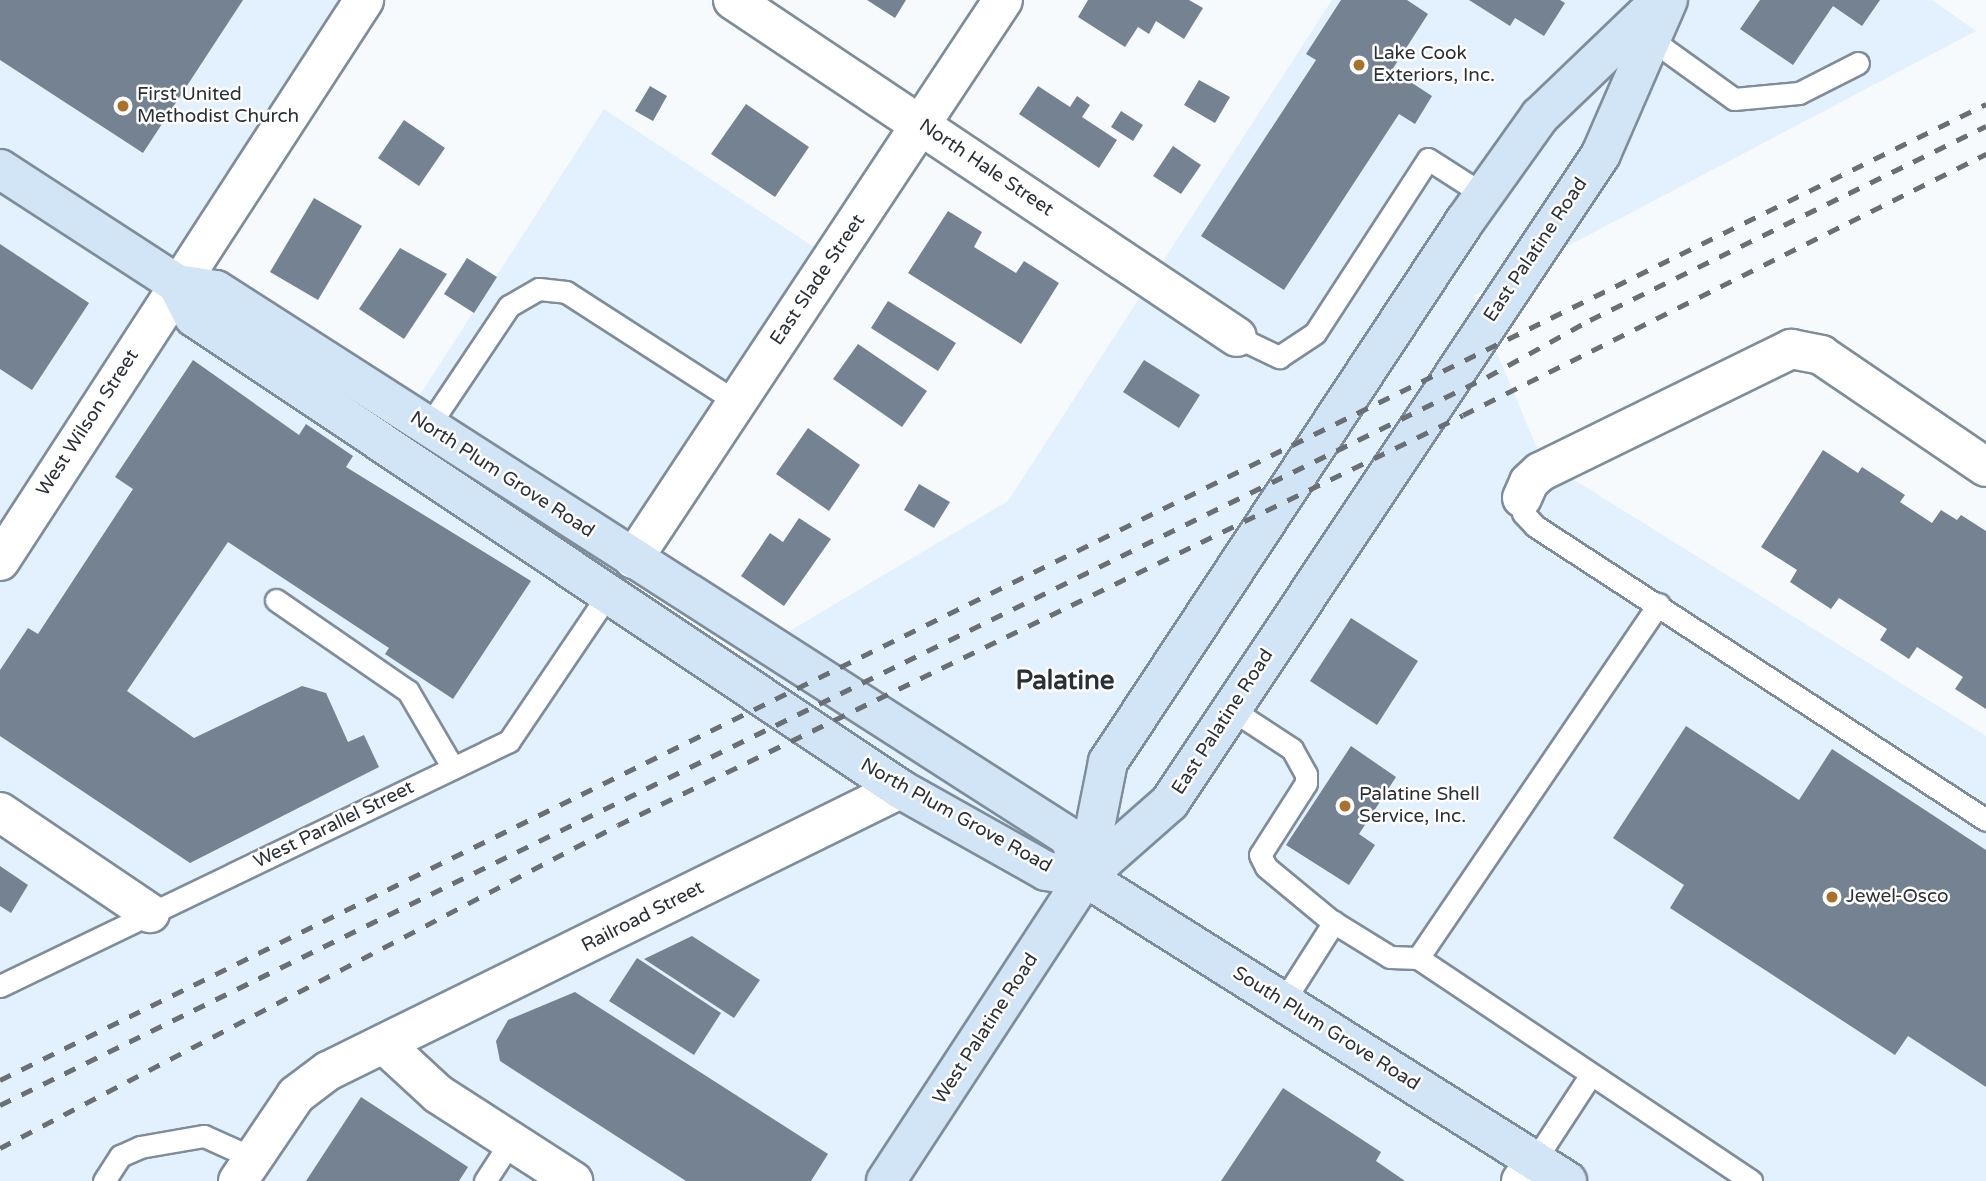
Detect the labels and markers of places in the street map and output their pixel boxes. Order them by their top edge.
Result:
place label: Lake Cook Exteriors, Inc. [1373,43,1495,87]
marker: Lake Cook Exteriors, Inc. [1351,57,1367,73]
place label: First United Methodist Church [137,84,299,128]
marker: First United Methodist Church [115,98,131,114]
place label: Palatine Shell Service, Inc. [1359,784,1480,828]
marker: Palatine Shell Service, Inc. [1337,798,1353,814]
place label: Jewel-Osco [1846,886,1949,908]
marker: Jewel-Osco [1824,889,1840,905]

